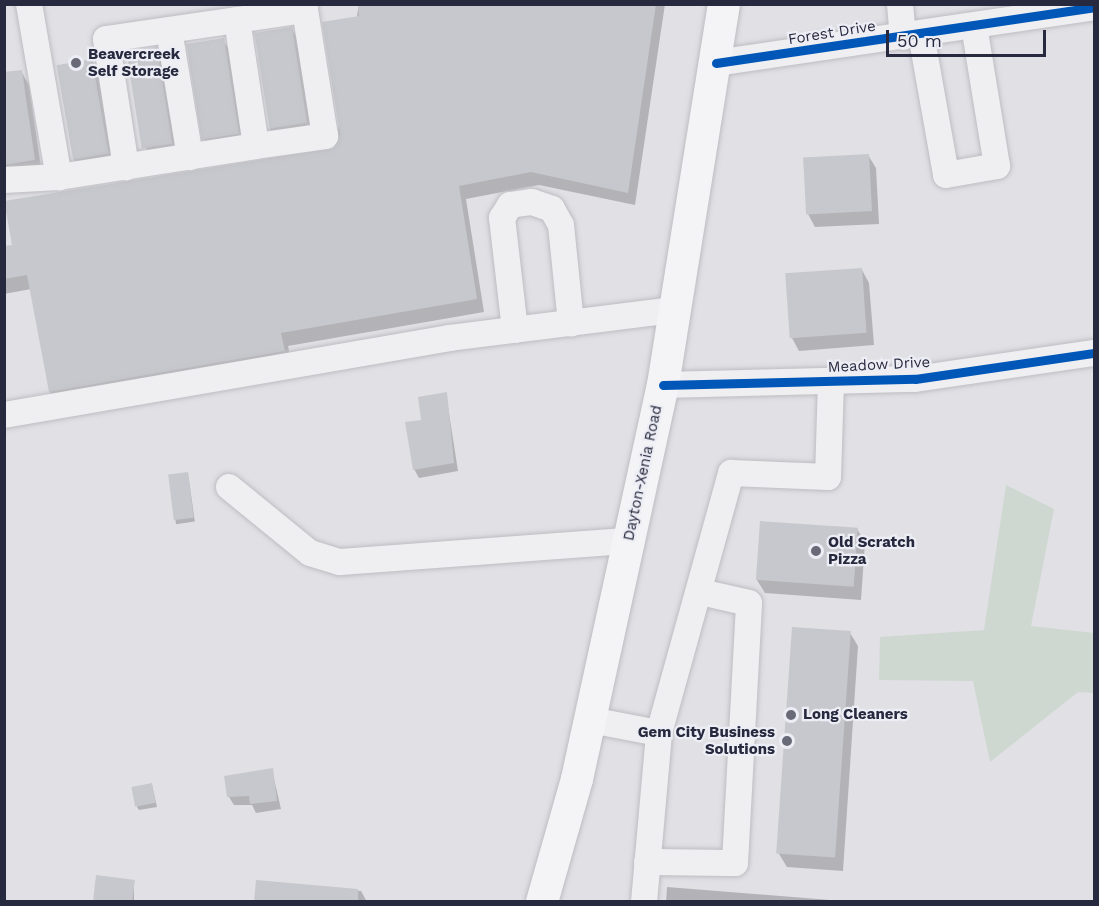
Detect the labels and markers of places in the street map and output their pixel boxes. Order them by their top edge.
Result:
place label: Beavercreek Self Storage [88,45,180,80]
marker: Beavercreek Self Storage [69,56,83,70]
place label: Old Scratch Pizza [828,533,915,568]
marker: Old Scratch Pizza [809,544,823,558]
place label: Long Cleaners [803,706,908,724]
marker: Long Cleaners [784,708,798,722]
place label: Gem City Business Solutions [637,723,775,758]
marker: Gem City Business Solutions [780,734,794,748]

